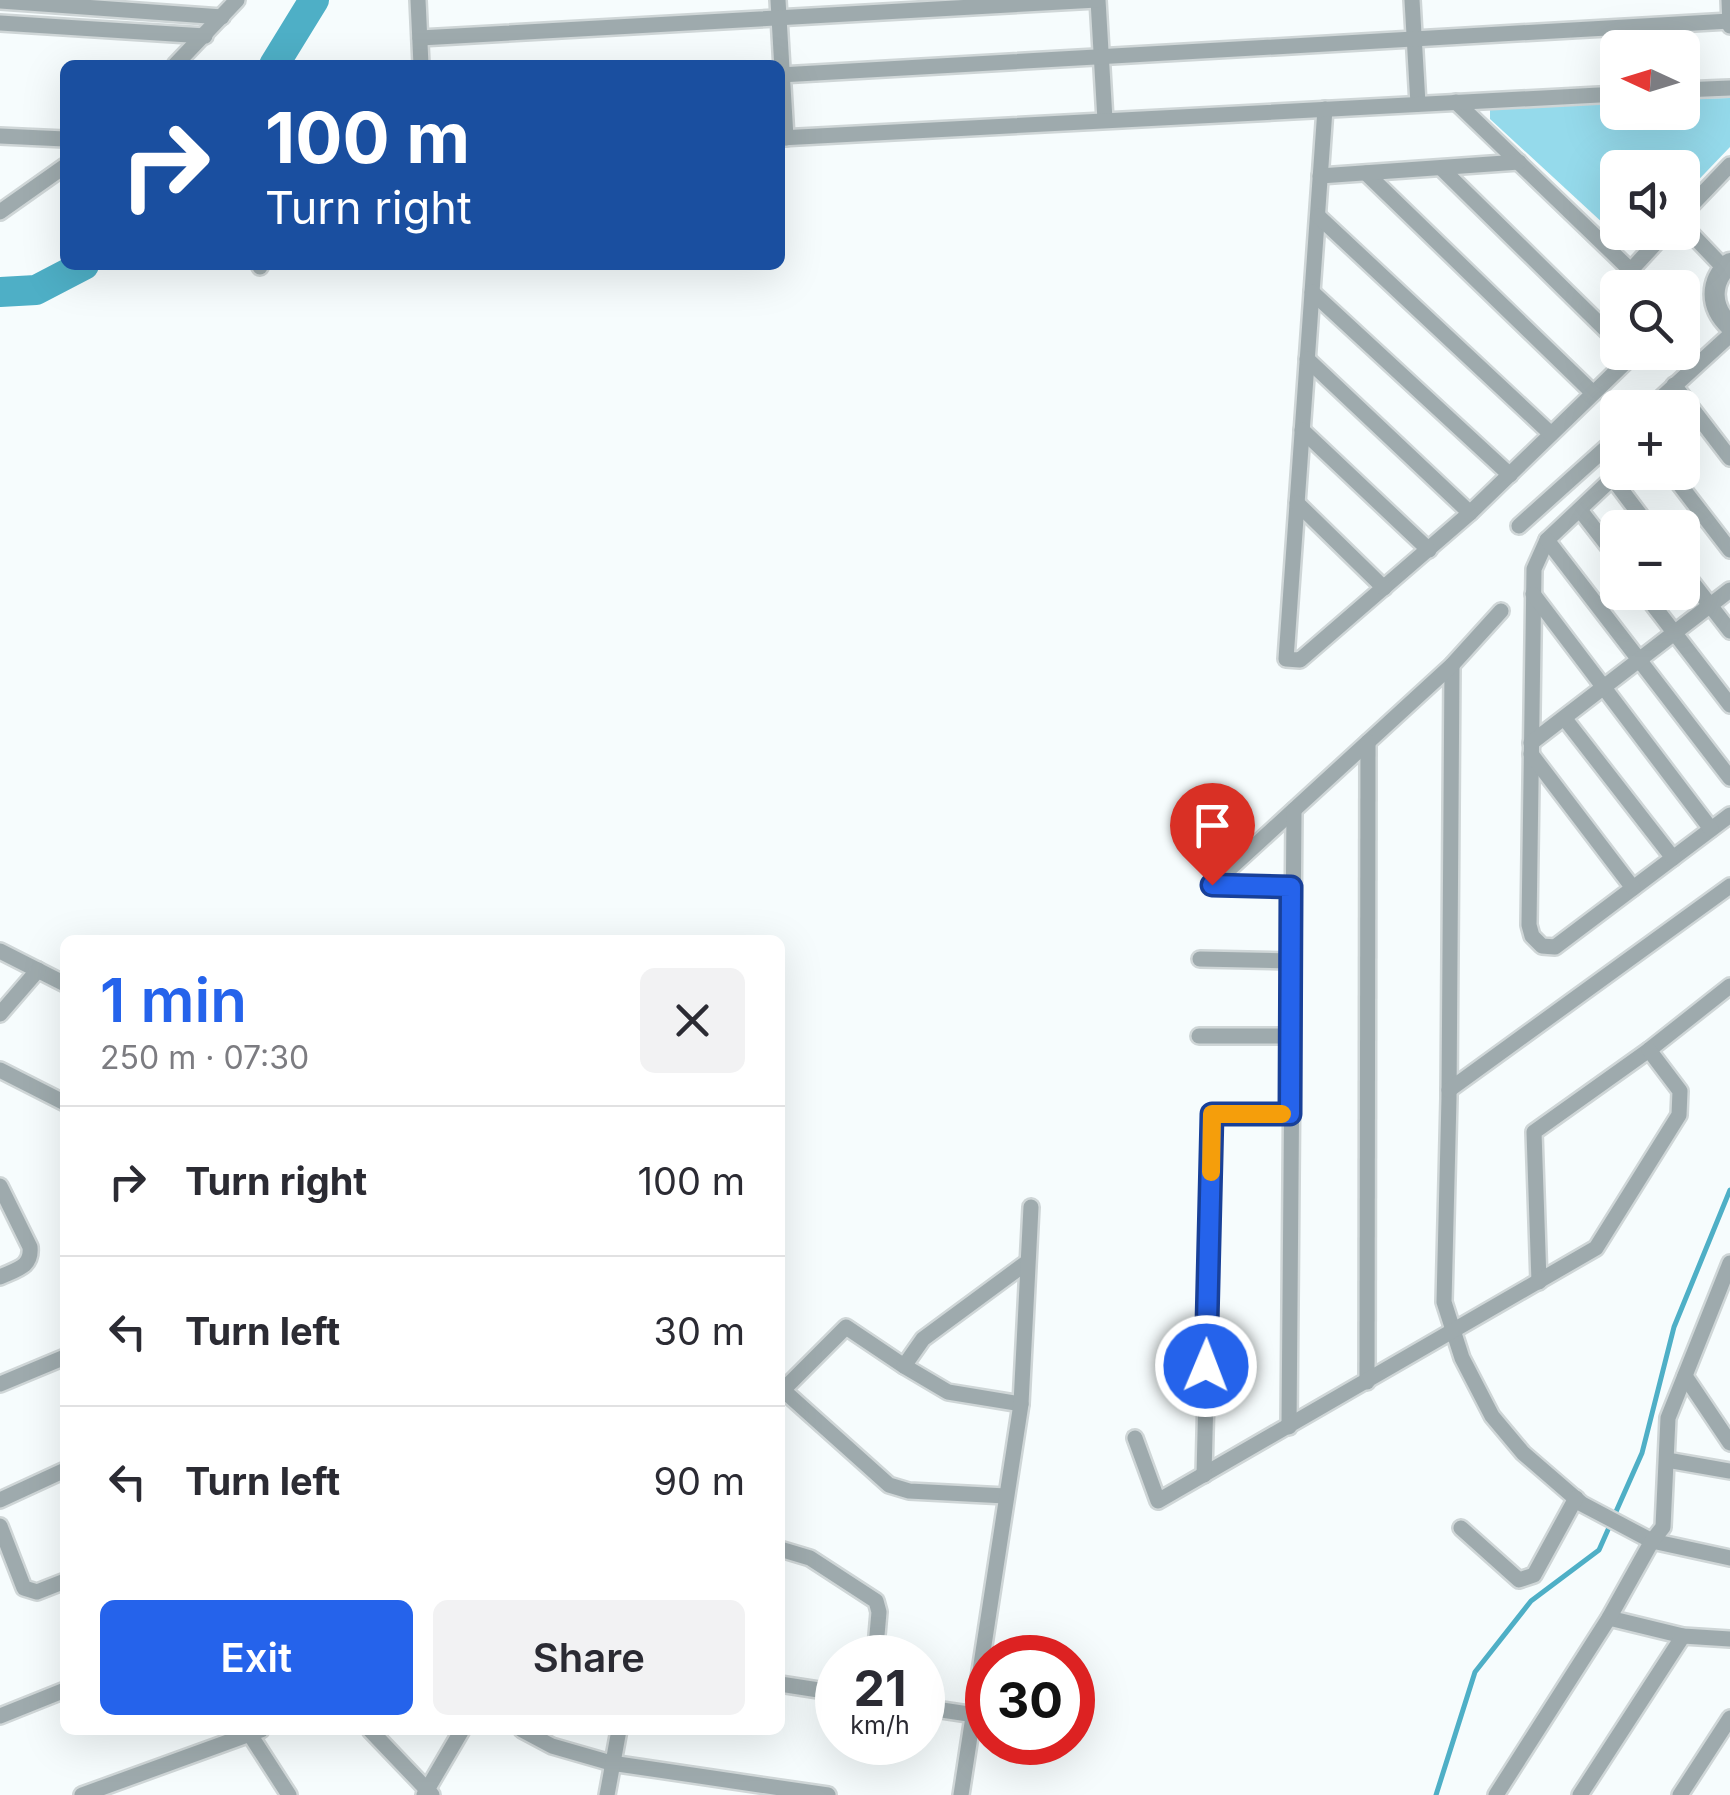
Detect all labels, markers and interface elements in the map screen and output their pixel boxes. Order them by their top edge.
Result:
north arrow [1600,30,1700,130]
map controls [1600,30,1700,610]
text: 100 m [265,95,470,180]
icon: right [100,100,230,230]
button: sound [1600,150,1700,250]
text: Turn right [265,180,472,235]
button: search [1600,270,1700,370]
button: + [1600,390,1700,490]
button: − [1600,510,1700,610]
pin [1170,783,1255,886]
icon: arrive [1185,798,1240,853]
text: 1 min [100,964,247,1036]
button: close [640,968,745,1073]
text: 250 m · 07:30 [100,1038,309,1077]
icon: right [100,1154,155,1209]
text: Turn right [185,1158,367,1204]
text: 100 m [638,1158,745,1204]
icon: left [100,1304,155,1359]
text: Turn left [185,1308,340,1354]
text: 30 m [654,1308,745,1354]
position arrow [1154,1314,1258,1418]
icon: left [100,1454,155,1509]
text: Turn left [185,1458,340,1504]
text: 90 m [653,1458,745,1504]
button: Exit [100,1600,413,1715]
button: Share [433,1600,745,1715]
speed limit sign: 30 [965,1635,1095,1765]
text: 21 [853,1658,907,1718]
text: km/h [850,1710,910,1740]

